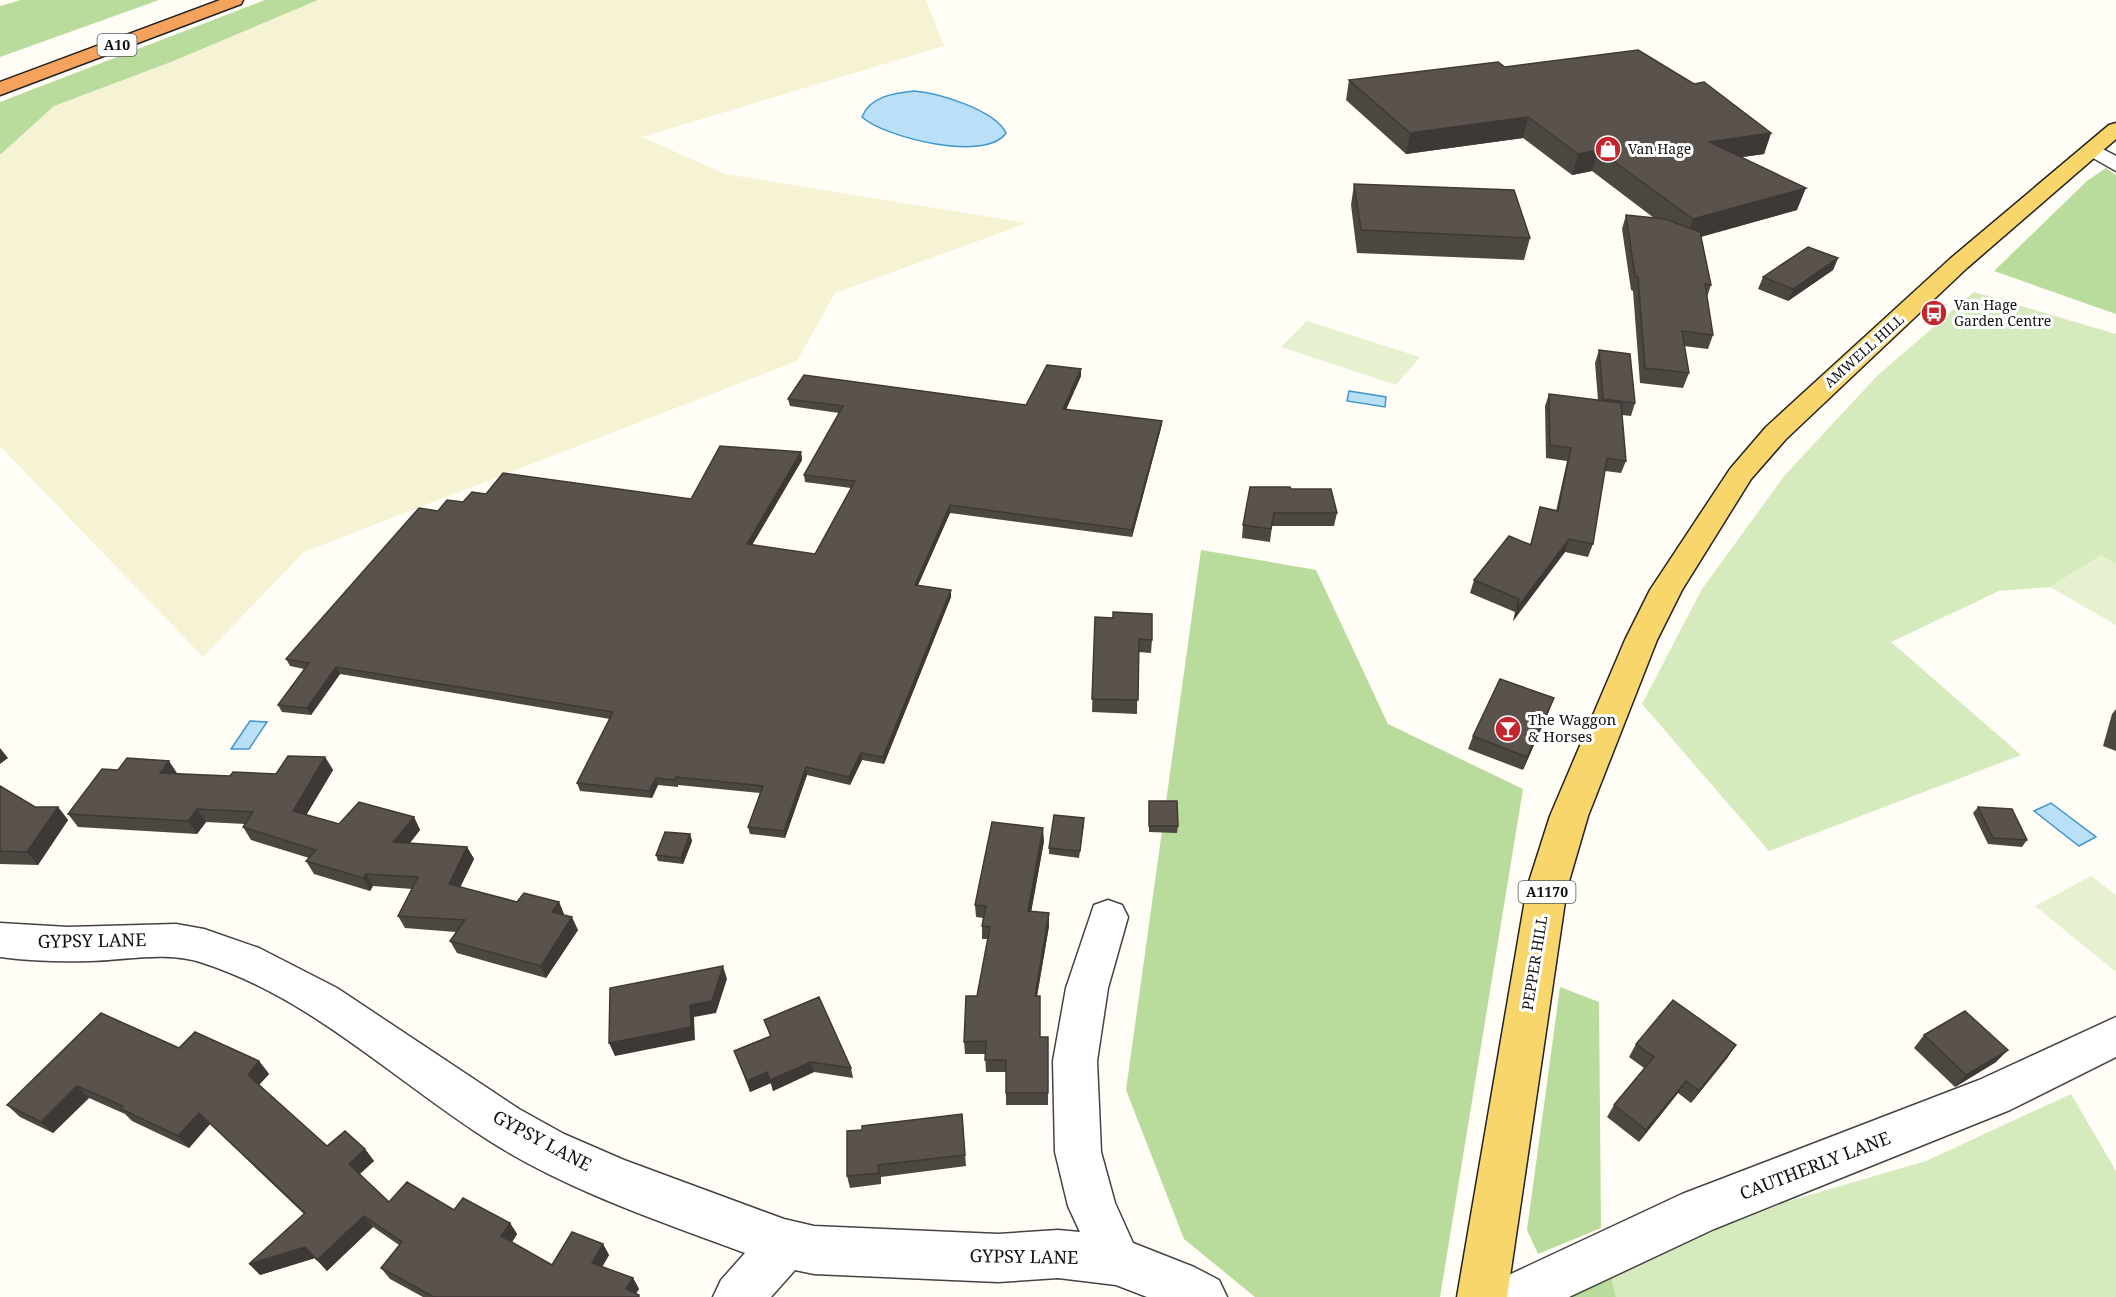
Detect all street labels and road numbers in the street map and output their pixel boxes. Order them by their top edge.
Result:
road number: A10 [98,34,136,56]
street label: AMWELL HILL [1820,310,1908,392]
road number: A1170 [1518,881,1576,903]
street label: PEPPER HILL [1517,914,1551,1012]
street label: GYPSY LANE [37,927,147,953]
street label: GYPSY LANE [489,1104,596,1176]
street label: CAUTHERLY LANE [1736,1125,1893,1205]
street label: GYPSY LANE [969,1243,1079,1269]

